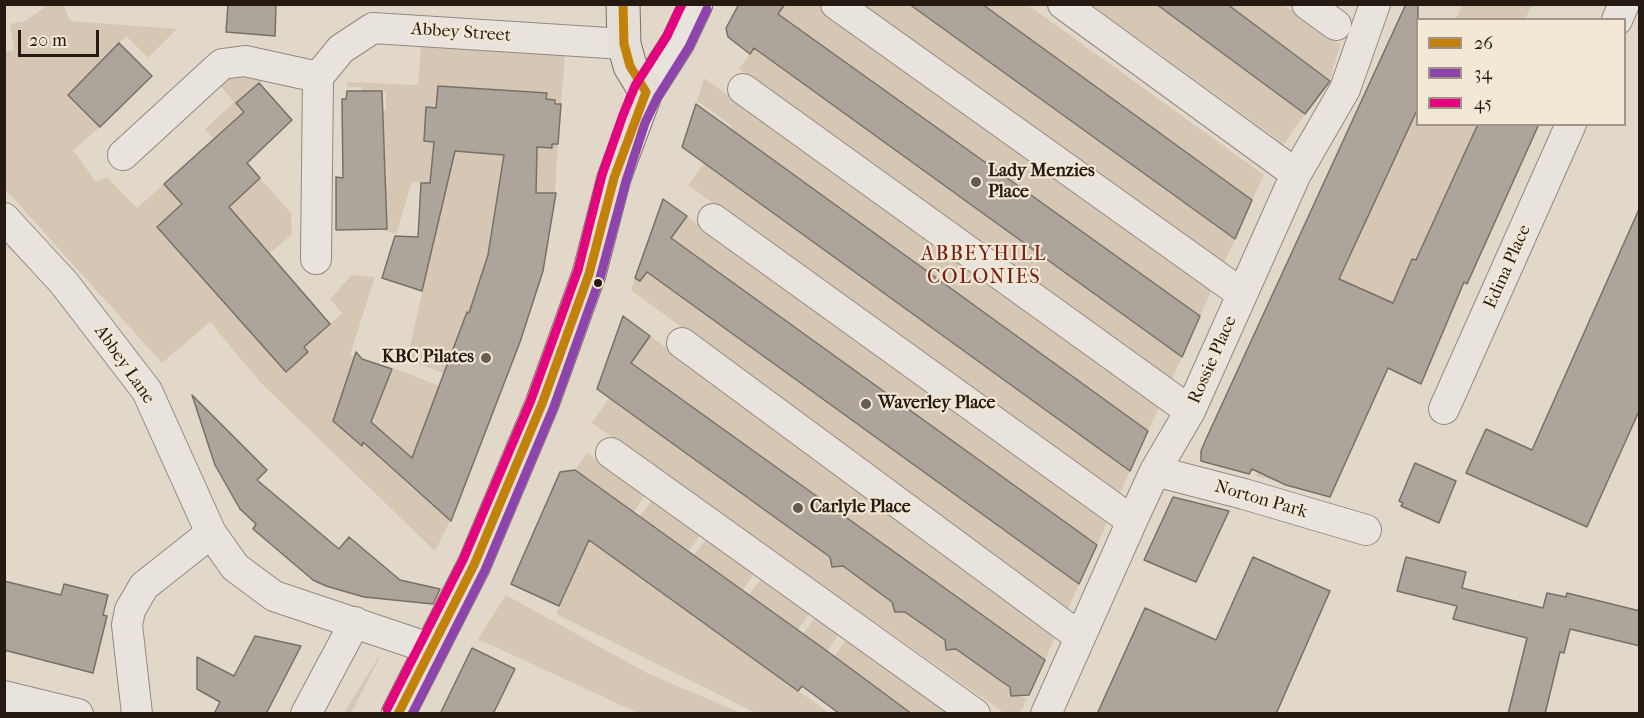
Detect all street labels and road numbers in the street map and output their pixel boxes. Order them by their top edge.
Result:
street label: Abbey Street [410,19,512,47]
street label: Edina Place [1480,222,1536,312]
street label: Rossie Place [1184,313,1242,407]
street label: Abbey Lane [89,322,159,408]
street label: Norton Park [1212,476,1310,524]

